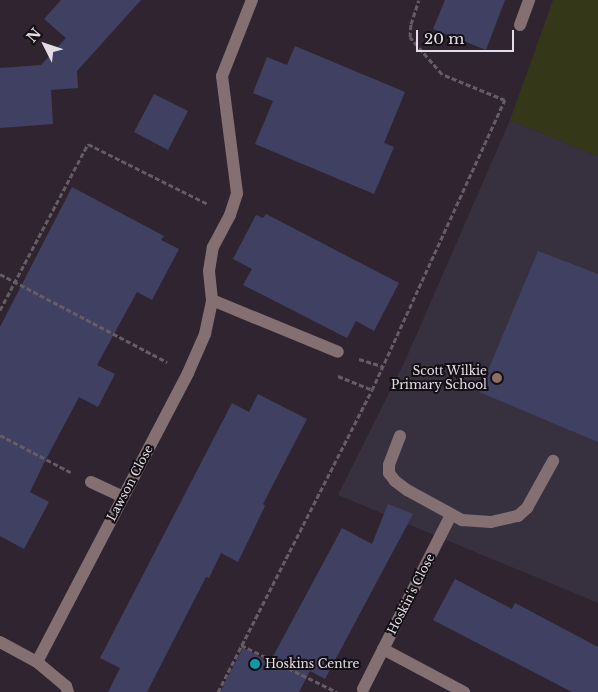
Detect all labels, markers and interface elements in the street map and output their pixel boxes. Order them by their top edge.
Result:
north arrow [20,20,70,70]
scale bar [418,20,516,52]
text: N [23,24,45,46]
text: 20 m [424,29,464,48]
place label: Scott Wilkie Primary School [391,364,487,392]
marker: Scott Wilkie Primary School [491,372,503,384]
street label: Lawson Close [104,443,156,523]
street label: Hoskin's Close [384,551,438,637]
place label: Hoskins Centre [265,657,359,671]
marker: Hoskins Centre [249,658,261,670]

